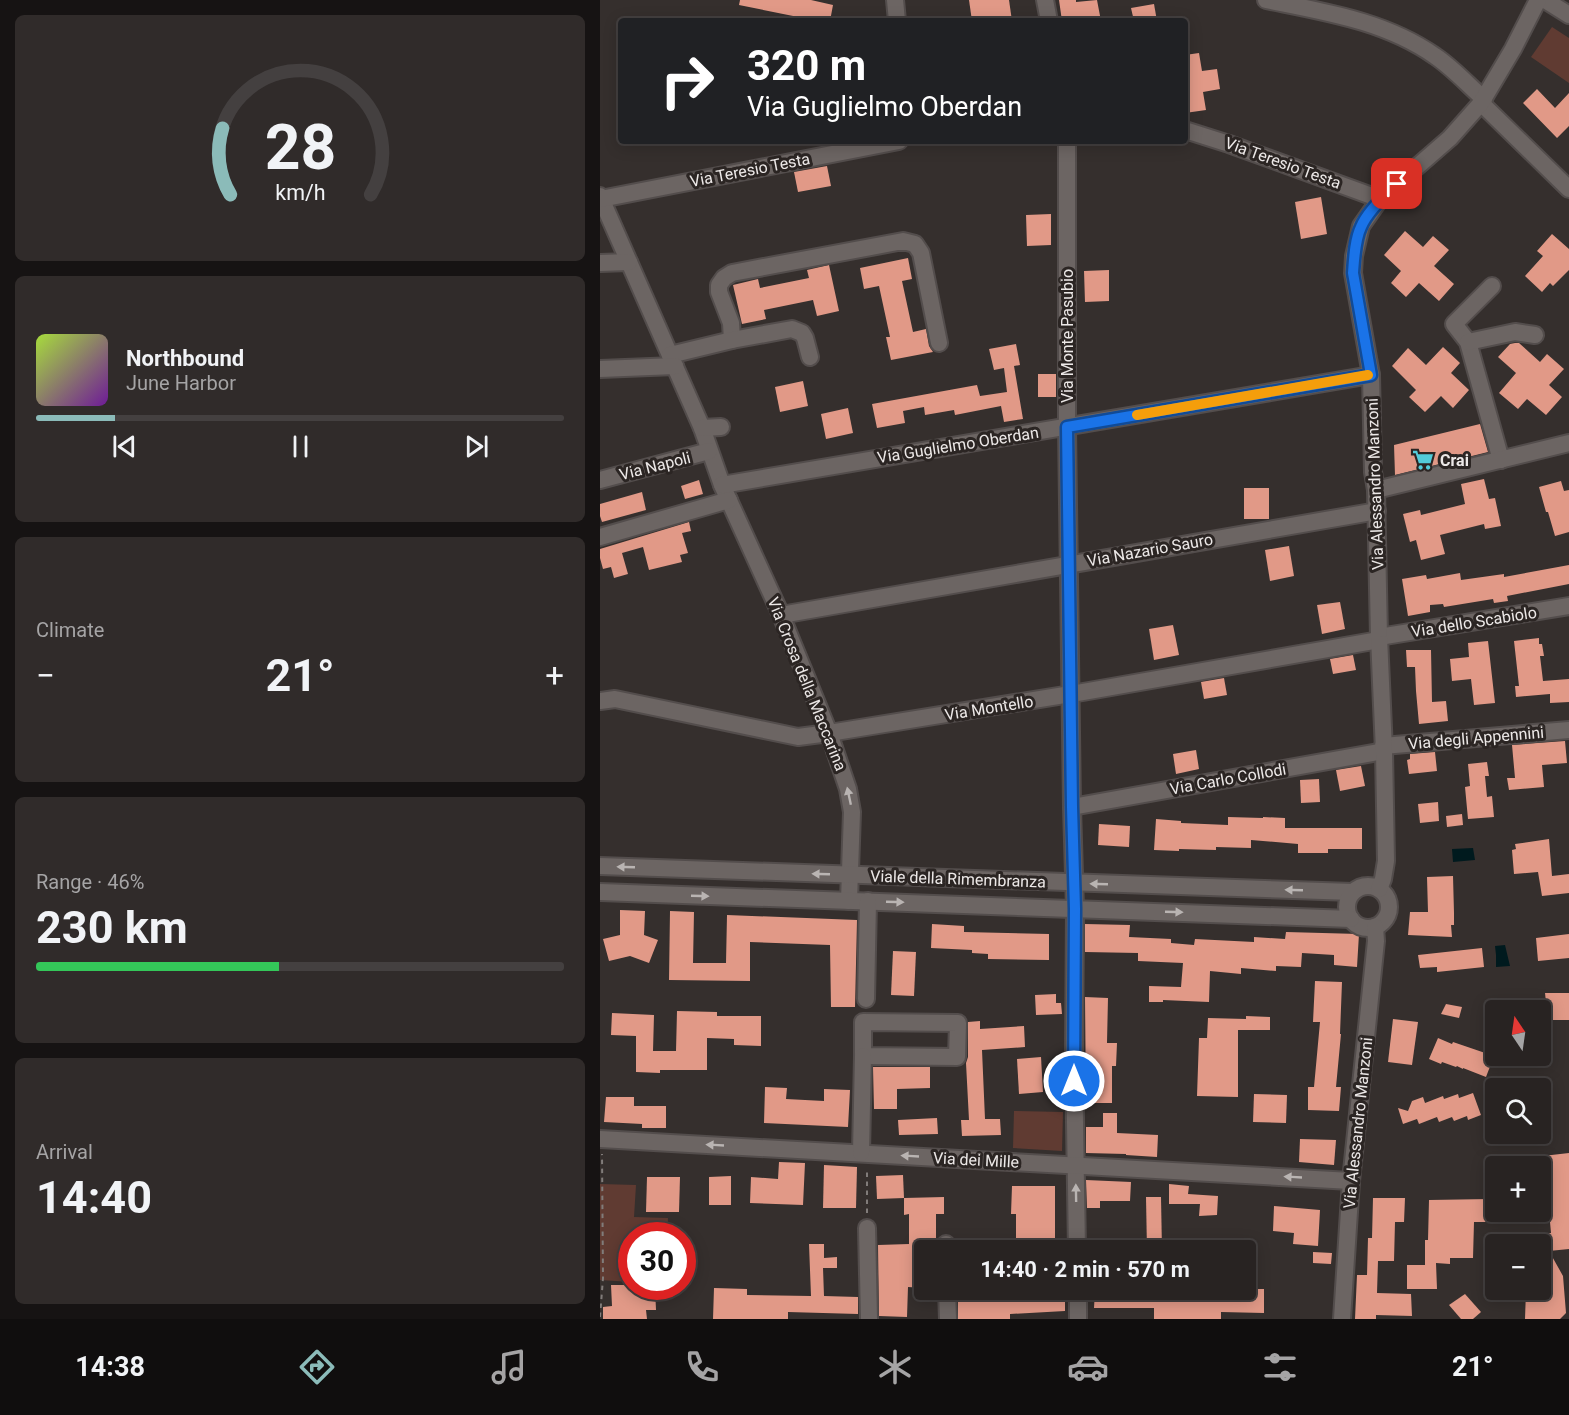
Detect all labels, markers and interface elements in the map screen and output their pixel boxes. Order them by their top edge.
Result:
text: 320 m [747,41,866,90]
icon: right [648,42,726,120]
text: Via Guglielmo Oberdan [747,91,1022,123]
text: 28 [264,111,336,184]
street label: Via Teresio Testa [1223,133,1343,193]
street label: Via Teresio Testa [688,149,812,191]
pin [1371,158,1422,209]
icon: arrive [1380,167,1413,200]
text: km/h [275,180,325,205]
street label: Via Monte Pasubio [1058,269,1077,403]
text: Northbound [126,346,244,371]
text: June Harbor [126,371,236,395]
street label: Via Alessandro Manzoni [1363,398,1387,570]
street label: Via Guglielmo Oberdan [876,423,1040,467]
icon: previous [108,430,141,463]
icon: pause [284,430,317,463]
icon: next [460,430,493,463]
street label: Via Napoli [617,448,693,484]
supermarket icon: Crai [1411,448,1435,472]
place label: Crai [1440,451,1469,470]
street label: Via Nazario Sauro [1086,530,1214,570]
street label: Via Crosa della Maccarina [763,594,851,774]
street label: Via dello Scabiolo [1410,603,1538,641]
text: Climate [36,618,104,642]
text: 21° [265,649,335,702]
text: − [36,656,55,695]
text: + [545,656,564,695]
street label: Via Montello [943,692,1035,724]
street label: Via degli Appennini [1407,723,1545,753]
street label: Via Carlo Collodi [1168,759,1288,799]
one-way arrow [844,787,854,805]
one-way arrow [616,863,635,872]
street label: Viale della Rimembranza [870,866,1046,892]
one-way arrow [811,869,830,879]
text: Range · 46% [36,870,144,894]
one-way arrow [1090,879,1109,888]
one-way arrow [1285,886,1304,895]
one-way arrow [691,891,710,900]
one-way arrow [886,898,905,907]
text: 230 km [36,901,188,954]
one-way arrow [1165,908,1184,917]
north arrow [1485,1000,1551,1066]
map controls [1485,1000,1551,1300]
street label: Via Alessandro Manzoni [1340,1036,1376,1210]
position arrow [1042,1049,1106,1113]
button: search [1485,1078,1551,1144]
text: Arrival [36,1140,93,1164]
one-way arrow [705,1141,724,1150]
street label: Via dei Mille [932,1148,1020,1172]
one-way arrow [900,1152,919,1161]
button: + [1485,1156,1551,1222]
text: 14:40 [36,1171,152,1224]
one-way arrow [1283,1173,1302,1182]
one-way arrow [1071,1183,1081,1202]
speed limit sign: 30 [618,1222,696,1300]
button: − [1485,1234,1551,1300]
text: 14:40 · 2 min · 570 m [980,1257,1190,1282]
icon: directions [296,1346,338,1388]
icon: music [488,1346,530,1388]
icon: phone [681,1346,723,1388]
icon: climate [874,1346,916,1388]
icon: car [1067,1346,1109,1388]
icon: filters [1259,1346,1301,1388]
text: 14:38 [75,1351,145,1383]
text: 21° [1452,1351,1494,1383]

